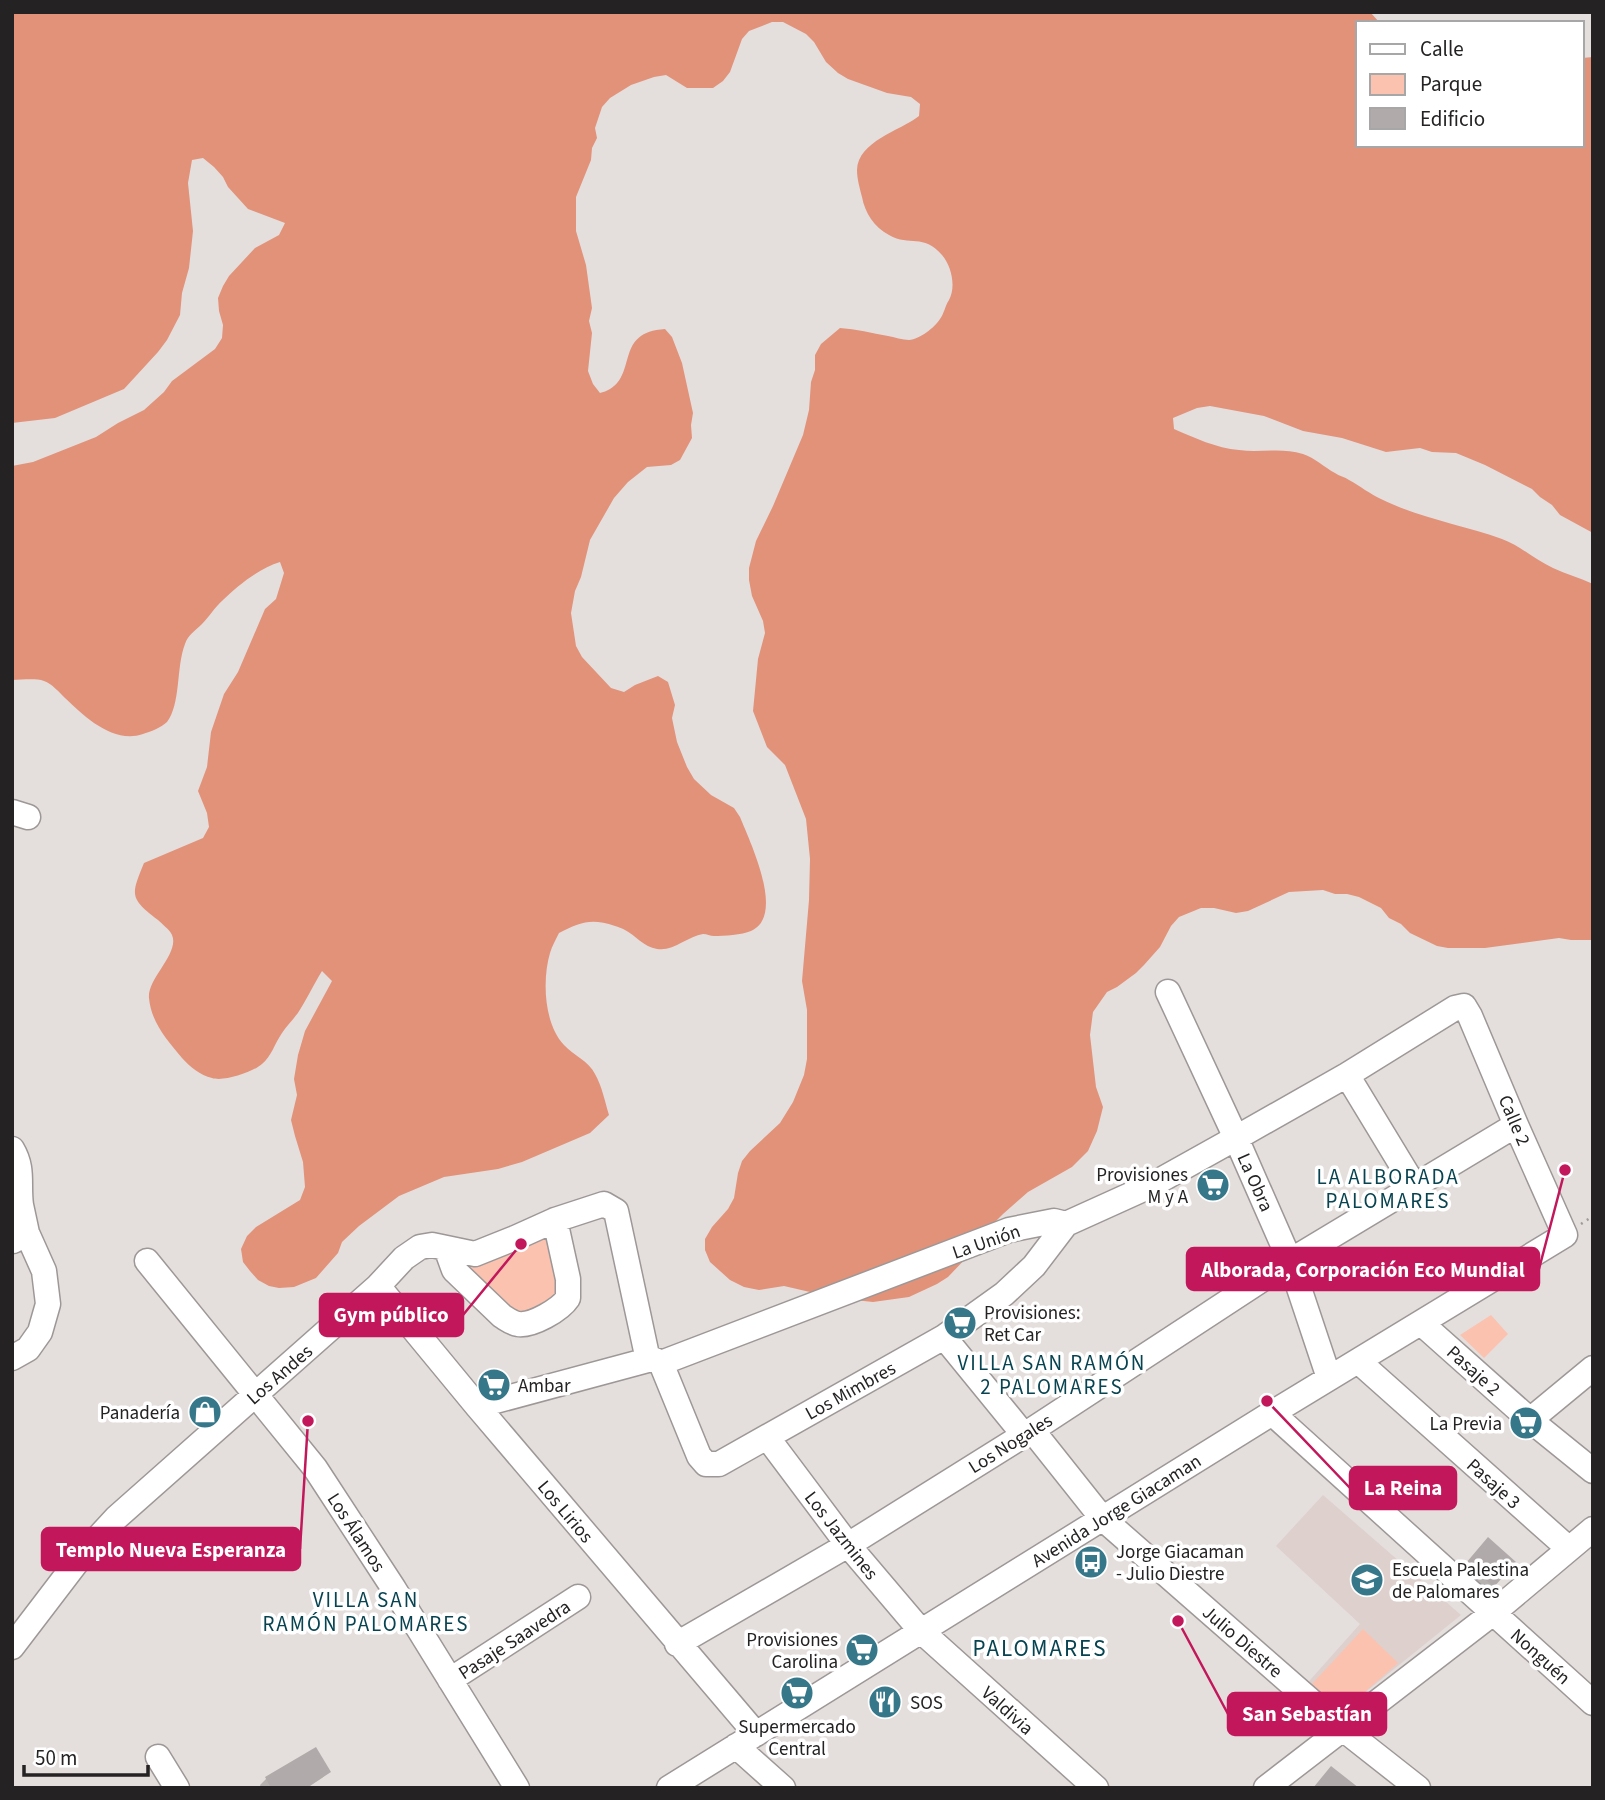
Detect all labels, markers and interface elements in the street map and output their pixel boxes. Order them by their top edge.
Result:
legend [1356,21,1584,147]
text: Calle [1420,34,1464,64]
text: Parque [1420,69,1482,99]
text: Edificio [1420,104,1485,134]
street label: Calle 2 [1491,1091,1536,1150]
street label: La Obra [1230,1149,1279,1216]
place label: Provisiones M y A [1096,1162,1189,1211]
district label: LA ALBORADA PALOMARES [1316,1162,1460,1216]
supermarket icon: Provisiones M y A [1194,1166,1232,1204]
street label: La Unión [949,1218,1024,1267]
callout: Alborada, Corporación Eco Mundial [1187,1248,1539,1290]
text: Alborada, Corporación Eco Mundial [1200,1255,1525,1285]
callout: Gym público [320,1294,463,1336]
text: Gym público [333,1300,449,1330]
place label: Provisiones: Ret Car [984,1300,1080,1349]
supermarket icon: Provisiones: Ret Car [941,1304,979,1342]
street label: Los Andes [241,1339,319,1411]
street label: Pasaje 2 [1440,1340,1506,1403]
district label: VILLA SAN RAMÓN 2 PALOMARES [958,1348,1146,1402]
street label: Los Mimbres [801,1355,901,1427]
supermarket icon: Ambar [475,1366,513,1404]
place label: Ambar [518,1373,571,1400]
shop icon: Panadería [186,1393,224,1431]
place label: Panadería [100,1400,180,1427]
supermarket icon: La Previa [1507,1404,1545,1442]
street label: Los Nogales [963,1408,1058,1481]
place label: La Previa [1430,1411,1502,1438]
street label: Avenida Jorge Giacaman [1027,1448,1207,1575]
street label: Pasaje 3 [1460,1453,1526,1516]
callout: La Reina [1350,1467,1456,1509]
text: La Reina [1364,1473,1442,1503]
street label: Los Lirios [531,1475,599,1549]
street label: Los Jazmines [798,1486,884,1586]
street label: Los Álamos [320,1488,392,1578]
callout: Templo Nueva Esperanza [42,1528,300,1570]
text: Templo Nueva Esperanza [56,1535,286,1565]
place label: Jorge Giacaman - Julio Diestre [1116,1539,1244,1588]
bus stop icon: Jorge Giacaman - Julio Diestre [1072,1543,1110,1581]
place label: Escuela Palestina de Palomares [1392,1557,1529,1606]
school or university icon: Escuela Palestina de Palomares [1348,1561,1386,1599]
district label: VILLA SAN RAMÓN PALOMARES [262,1585,470,1639]
street label: Pasaje Saavedra [453,1594,576,1687]
street label: Julio Diestre [1196,1600,1288,1685]
street label: Nonguén [1504,1623,1576,1691]
place label: Provisiones Carolina [746,1627,838,1676]
supermarket icon: Provisiones Carolina [843,1631,881,1669]
district label: PALOMARES [973,1632,1108,1665]
supermarket icon: Supermercado Central [778,1674,816,1712]
street label: Valdivia [975,1680,1039,1742]
restaurant icon: SOS [866,1683,904,1721]
place label: SOS [910,1690,943,1717]
callout: San Sebastían [1228,1693,1386,1735]
text: San Sebastían [1242,1699,1372,1729]
place label: Supermercado Central [738,1714,856,1763]
scale bar [24,1734,149,1778]
text: 50 m [35,1743,77,1773]

